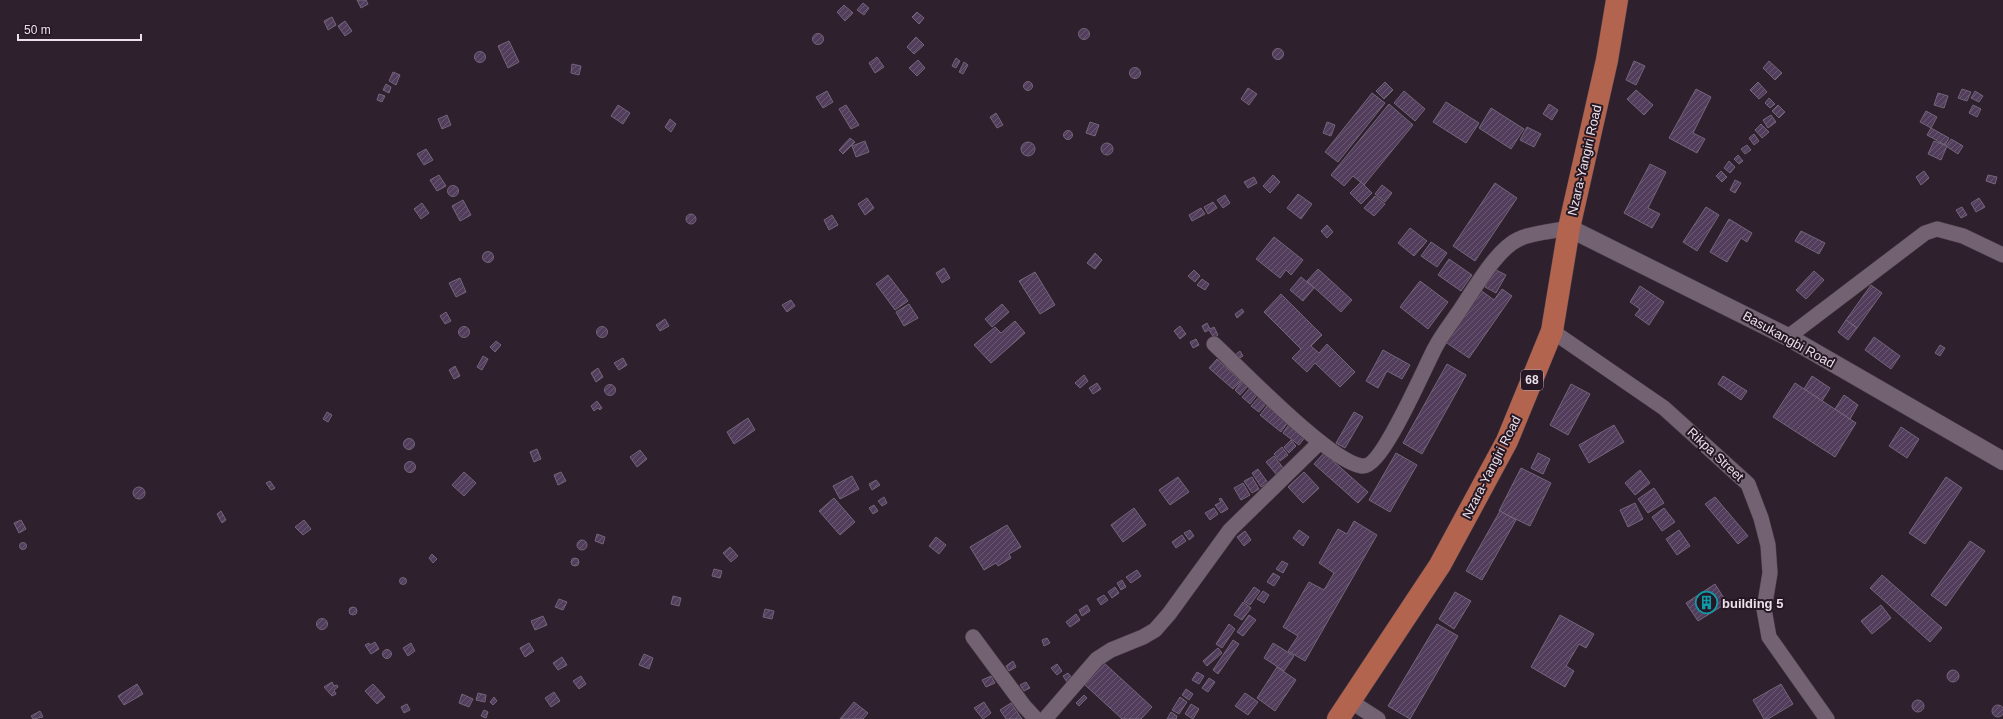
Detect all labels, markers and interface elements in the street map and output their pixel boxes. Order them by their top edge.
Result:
scale bar [18,16,141,42]
text: 50 m [24,23,51,37]
street label: Nzara-Yangiri Road [1564,103,1605,217]
street label: Basukangbi Road [1740,308,1837,371]
road number: 68 [1521,370,1543,390]
street label: Nzara-Yangiri Road [1459,413,1524,521]
street label: Rikpa Street [1684,424,1747,485]
building icon: building 5 [1693,590,1719,616]
place label: building 5 [1722,596,1783,611]

